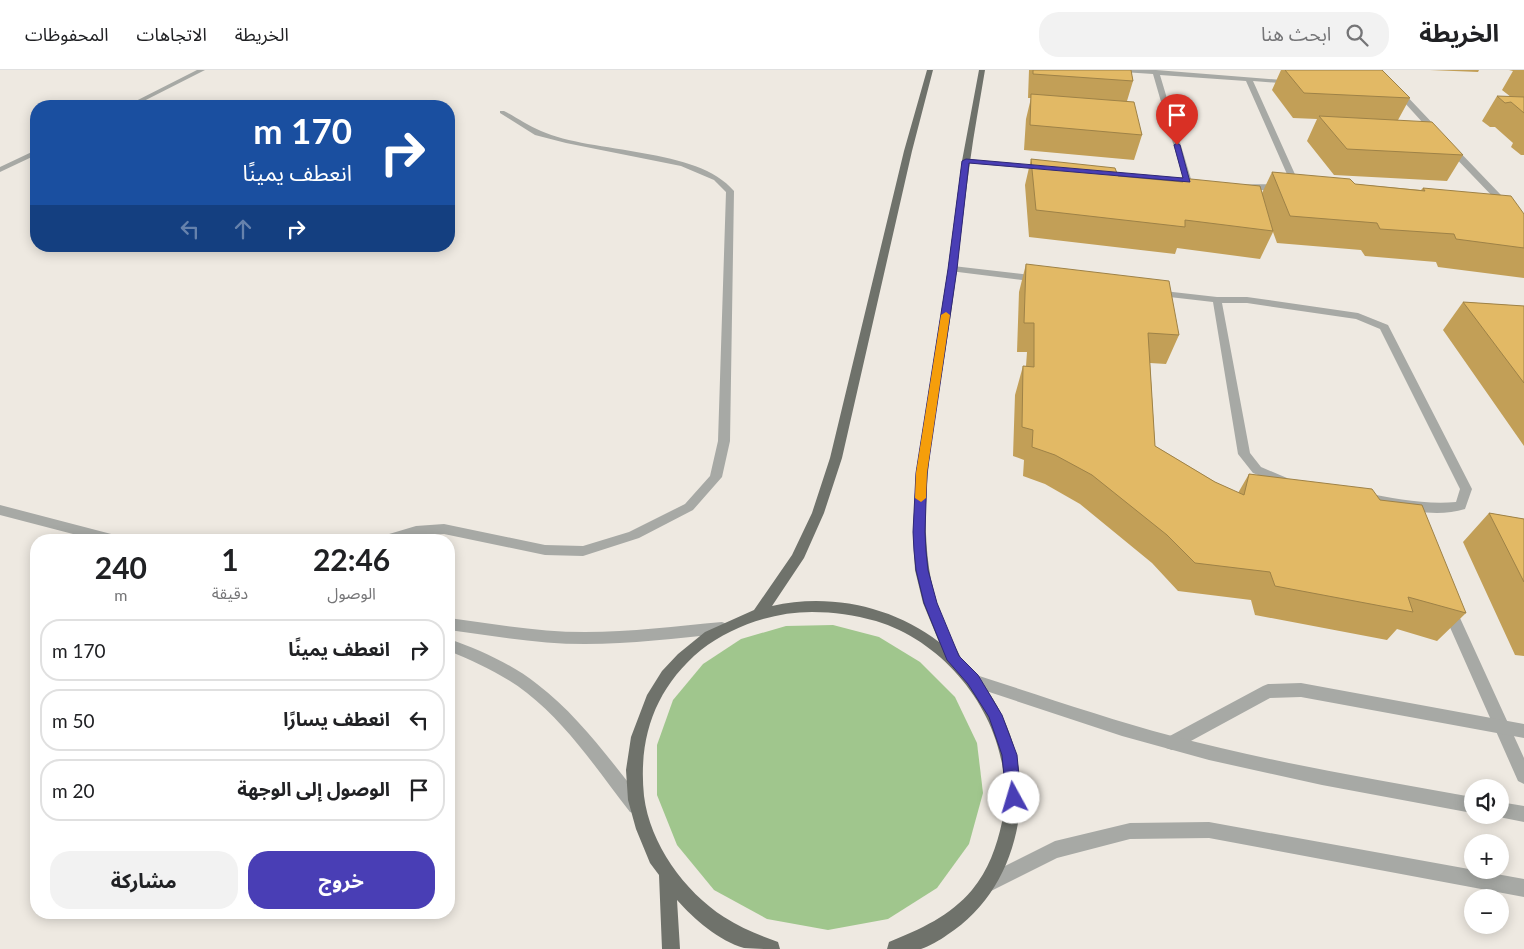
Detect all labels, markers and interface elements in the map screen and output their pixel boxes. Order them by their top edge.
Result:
search box [1039,12,1389,57]
text: الخريطة [1419,18,1499,47]
icon: search [1343,21,1371,49]
text: ابحث هنا [1261,22,1331,45]
text: المحفوظات [25,23,109,45]
text: الاتجاهات [137,23,207,45]
text: الخريطة [235,23,289,45]
pin [1156,94,1198,145]
icon: arrive [1163,101,1191,129]
text: 170 m [253,109,352,151]
icon: right [370,120,435,185]
text: انعطف يمينًا [243,159,352,186]
icon: left [176,215,204,243]
icon: ahead [229,215,257,243]
icon: right [282,215,310,243]
text: 1 [221,541,239,577]
text: 22:46 [313,541,390,577]
text: 240 [95,549,147,585]
text: دقيقة [212,583,248,602]
text: الوصول [327,583,376,602]
text: m [114,585,127,604]
icon: right [405,636,433,664]
text: انعطف يمينًا [288,637,390,660]
text: 170 m [52,639,106,662]
icon: left [405,706,433,734]
text: انعطف يسارًا [283,707,390,730]
text: 50 m [52,709,95,732]
position arrow [987,771,1039,823]
icon: arrive [405,776,433,804]
text: الوصول إلى الوجهة [237,777,390,800]
text: 20 m [52,779,95,802]
map controls [1464,779,1509,934]
button: sound [1464,779,1509,824]
button: + [1464,834,1509,879]
button: مشاركة [50,851,238,909]
button: خروج [248,851,435,909]
button: − [1464,889,1509,934]

